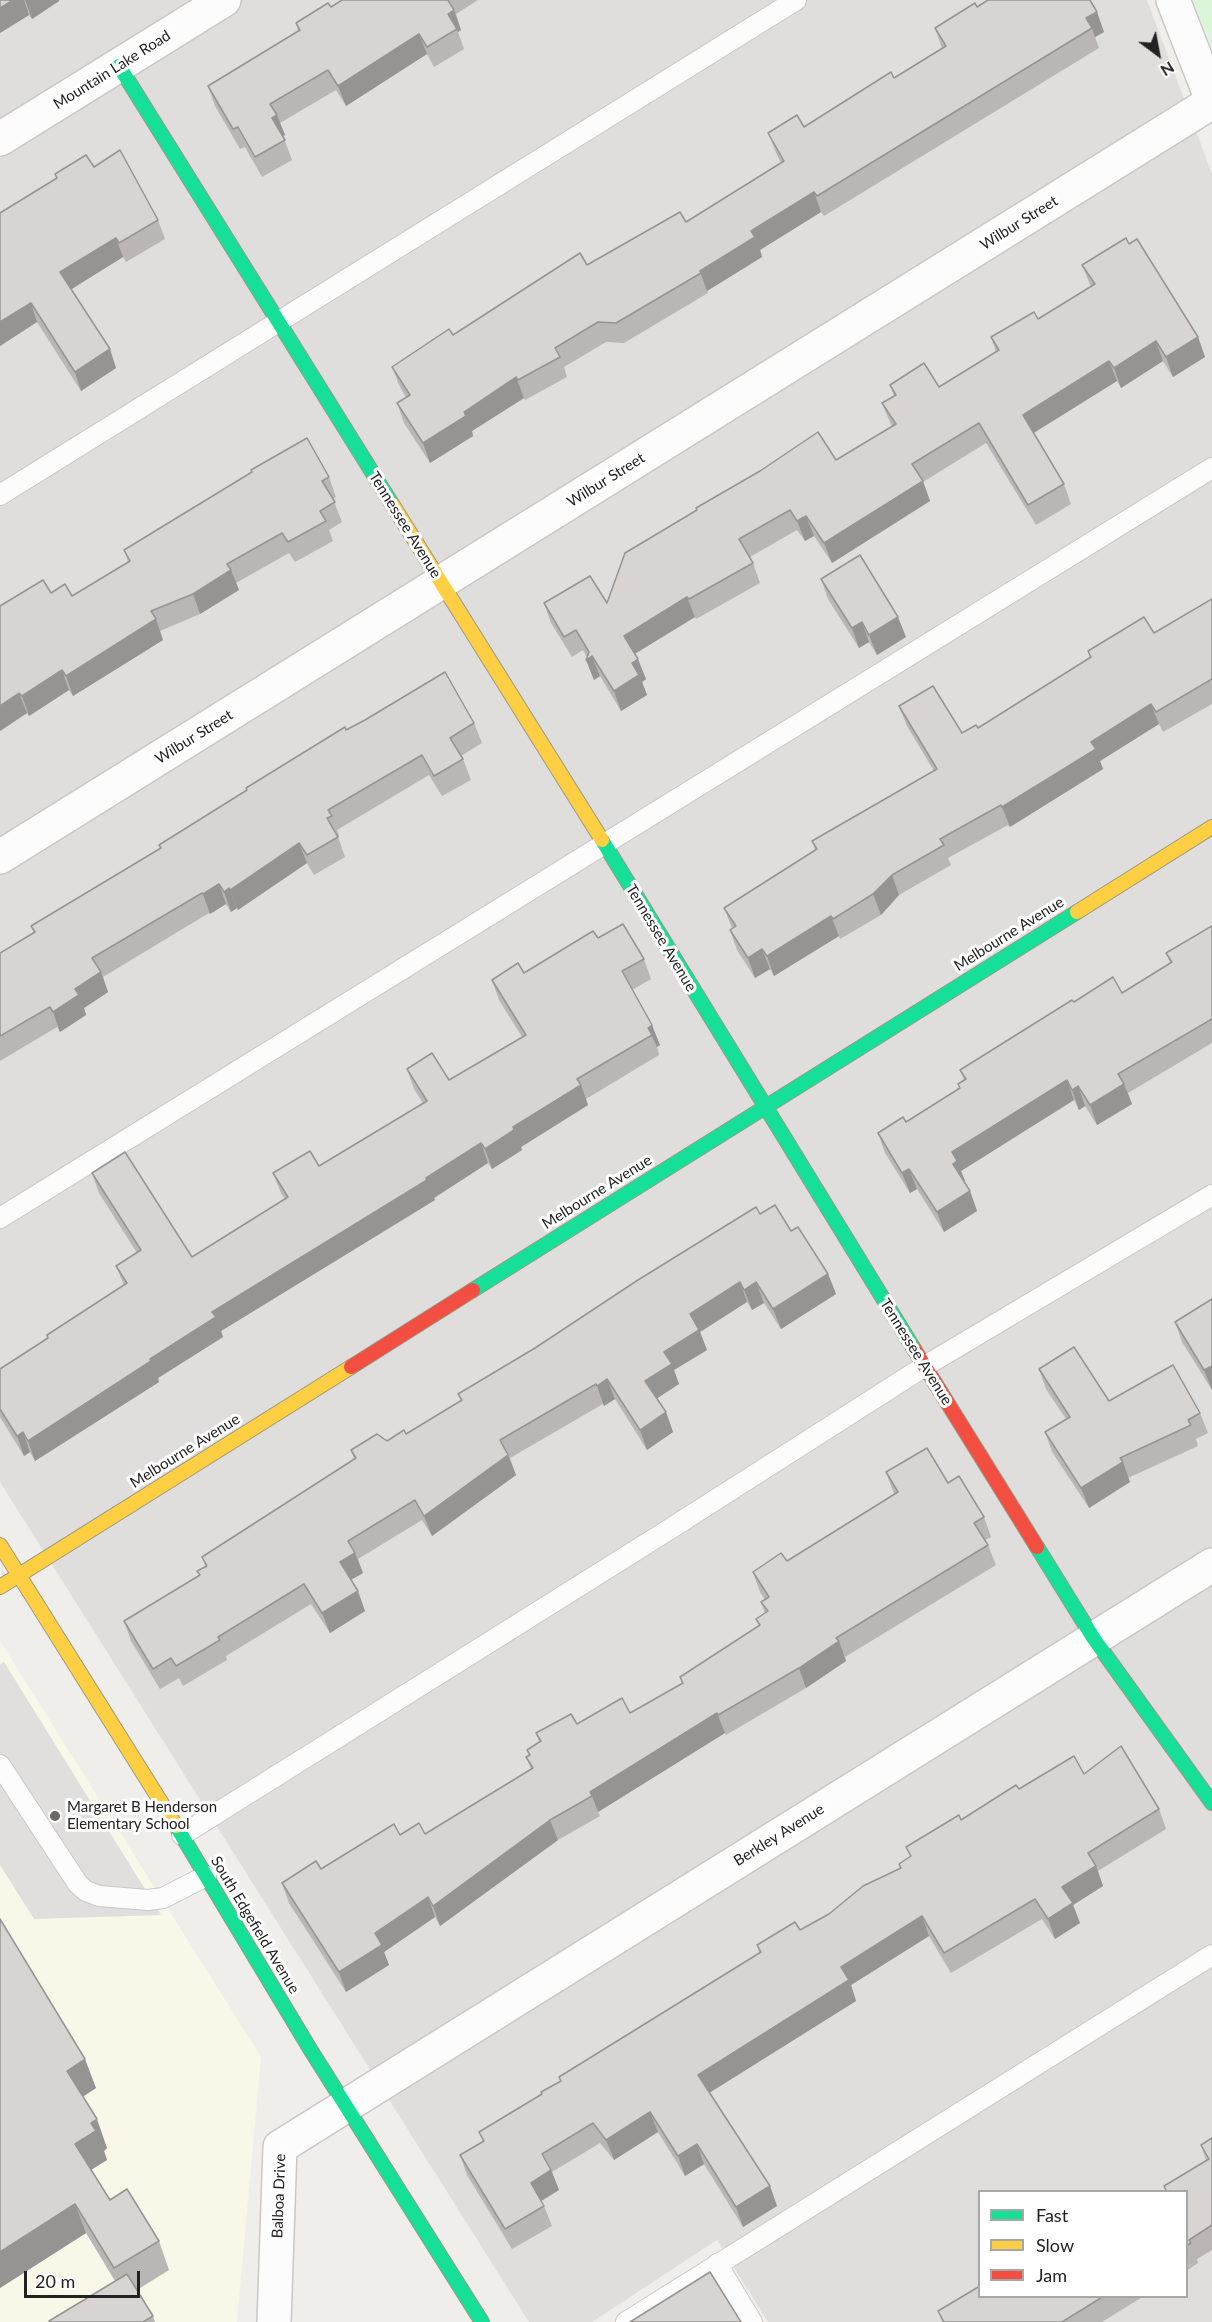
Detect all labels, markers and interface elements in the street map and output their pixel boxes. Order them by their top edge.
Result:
north arrow [1128,24,1188,84]
street label: Mountain Lake Road [50,27,174,113]
text: N [1158,58,1178,81]
street label: Wilbur Street [977,192,1061,254]
street label: Wilbur Street [564,449,648,511]
street label: Tennessee Avenue [365,469,445,581]
street label: Wilbur Street [152,706,236,768]
street label: Tennessee Avenue [622,881,700,995]
street label: Melbourne Avenue [951,893,1067,975]
street label: Melbourne Avenue [539,1151,655,1233]
street label: Tennessee Avenue [876,1296,956,1408]
street label: Melbourne Avenue [127,1410,243,1492]
place label: Margaret B Henderson Elementary School [67,1798,217,1833]
street label: Berkley Avenue [731,1800,827,1870]
marker: Margaret B Henderson Elementary School [48,1809,62,1823]
street label: South Edgefield Avenue [207,1853,303,1997]
street label: Balboa Drive [269,2153,289,2239]
legend [978,2190,1188,2298]
text: Fast [1036,2204,1068,2226]
text: Slow [1036,2234,1074,2256]
scale bar [27,2259,142,2297]
text: Jam [1036,2264,1067,2286]
text: 20 m [35,2270,75,2292]

